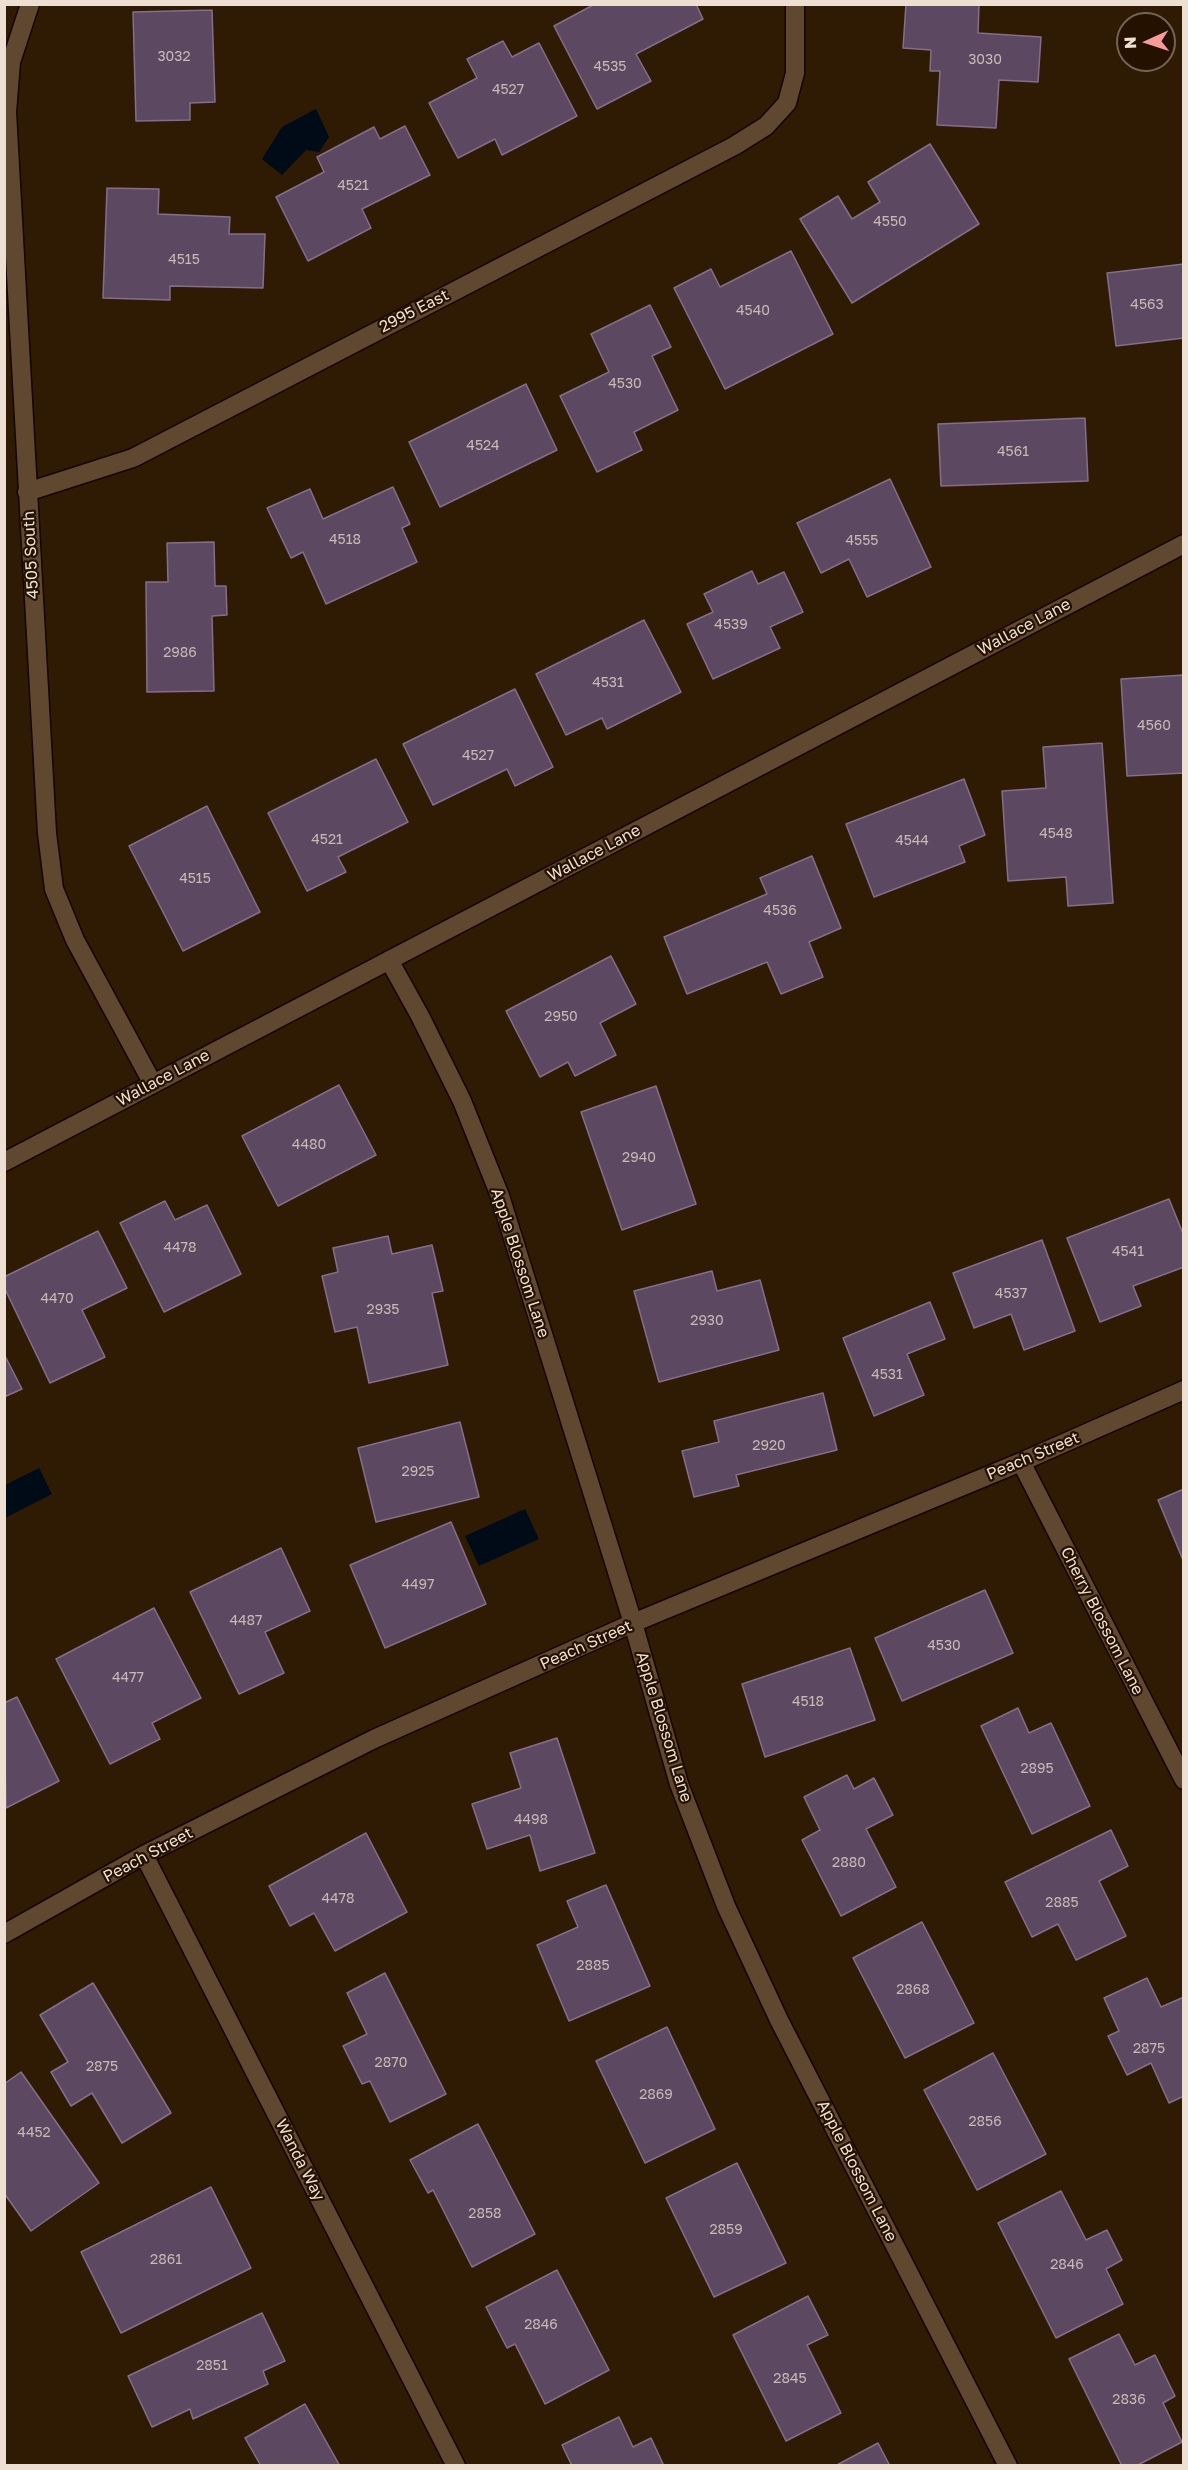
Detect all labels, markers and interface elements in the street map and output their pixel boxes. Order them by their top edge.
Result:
north arrow [1116,12,1176,72]
text: N [1120,36,1140,49]
house number: 3032 [157,49,191,65]
house number: 3030 [968,52,1002,68]
house number: 4535 [594,59,626,75]
house number: 4527 [492,82,524,98]
house number: 4521 [337,178,369,194]
house number: 4550 [873,214,907,230]
house number: 4515 [168,252,200,268]
street label: 2995 East [376,285,452,337]
house number: 4563 [1130,297,1164,313]
house number: 4540 [736,303,770,319]
house number: 4530 [608,376,642,392]
house number: 4524 [466,438,500,454]
house number: 4561 [997,444,1029,460]
street label: 4505 South [19,511,43,599]
house number: 4518 [329,532,361,548]
house number: 4555 [846,533,878,549]
street label: Wallace Lane [974,594,1074,660]
house number: 4539 [714,617,748,633]
house number: 2986 [163,645,197,661]
house number: 4531 [592,675,624,691]
house number: 4560 [1137,718,1171,734]
house number: 4527 [462,748,494,764]
street label: Wallace Lane [544,820,644,886]
house number: 4548 [1039,826,1073,842]
house number: 4521 [311,832,343,848]
house number: 4544 [895,833,929,849]
house number: 4515 [179,871,211,887]
house number: 4536 [763,903,797,919]
house number: 2950 [544,1009,578,1025]
street label: Wallace Lane [113,1045,213,1111]
house number: 4480 [292,1137,326,1153]
house number: 2940 [622,1150,656,1166]
street label: Apple Blossom Lane [487,1186,553,1340]
house number: 4478 [163,1240,197,1256]
house number: 4541 [1112,1244,1144,1260]
house number: 4537 [995,1286,1027,1302]
house number: 4470 [40,1291,74,1307]
house number: 2935 [367,1302,399,1318]
house number: 2930 [690,1313,724,1329]
house number: 4531 [871,1367,903,1383]
street label: Peach Street [984,1428,1082,1484]
house number: 2920 [752,1438,786,1454]
house number: 2925 [402,1464,434,1480]
street label: Cherry Blossom Lane [1056,1544,1148,1698]
house number: 4497 [402,1577,434,1593]
house number: 4487 [229,1613,263,1629]
street label: Peach Street [537,1616,635,1674]
house number: 4530 [927,1638,961,1654]
street label: Apple Blossom Lane [632,1650,696,1804]
house number: 4477 [112,1670,144,1686]
house number: 4518 [792,1694,824,1710]
house number: 2895 [1020,1761,1054,1777]
house number: 4498 [514,1812,548,1828]
street label: Peach Street [100,1823,196,1887]
house number: 2880 [832,1855,866,1871]
house number: 4478 [321,1891,355,1907]
house number: 2885 [1045,1895,1079,1911]
house number: 2885 [576,1958,610,1974]
house number: 2868 [896,1982,930,1998]
house number: 2875 [1133,2041,1165,2057]
house number: 2870 [375,2055,407,2071]
house number: 2875 [86,2059,118,2075]
house number: 2869 [639,2087,673,2103]
street label: Apple Blossom Lane [813,2097,901,2245]
house number: 2856 [968,2114,1002,2130]
street label: Wanda Way [271,2116,329,2204]
house number: 4452 [17,2125,51,2141]
house number: 2858 [468,2206,502,2222]
house number: 2859 [709,2222,743,2238]
house number: 2861 [150,2252,182,2268]
house number: 2846 [1050,2257,1084,2273]
house number: 2846 [524,2317,558,2333]
house number: 2851 [196,2358,228,2374]
house number: 2845 [773,2371,807,2387]
house number: 2836 [1112,2392,1146,2408]

